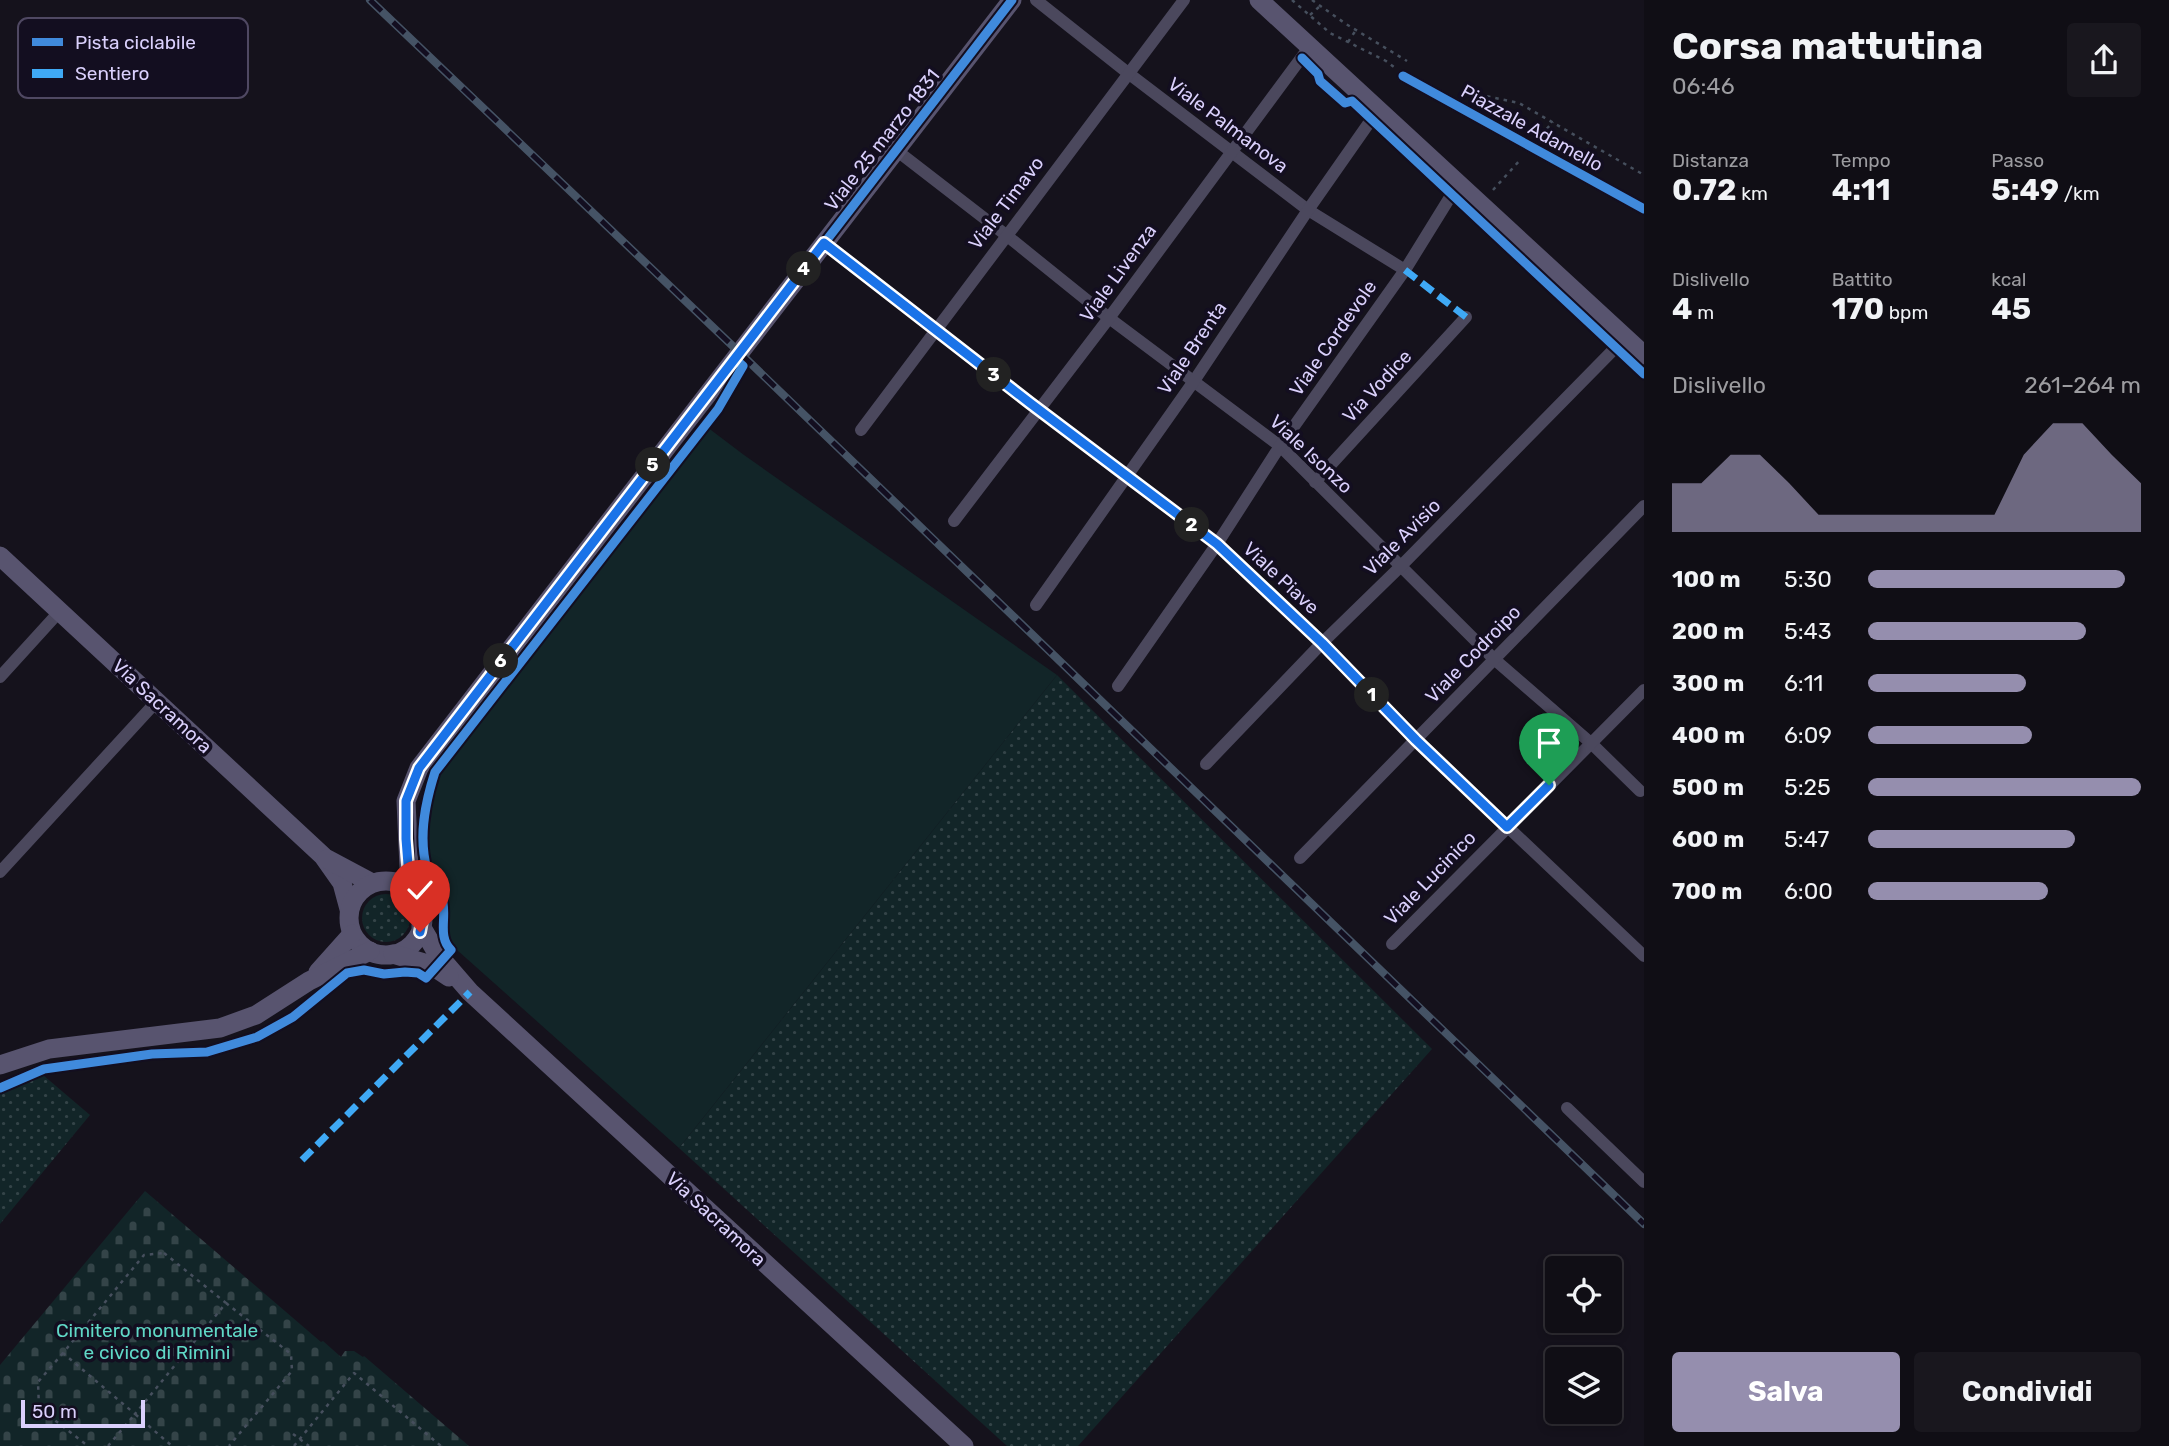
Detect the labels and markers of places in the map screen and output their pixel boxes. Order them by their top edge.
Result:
pin: 4 [786,252,822,286]
pin: 3 [976,358,1012,392]
pin: 5 [636,448,670,482]
pin: 2 [1174,508,1210,542]
pin: 6 [484,644,518,678]
pin: 1 [1354,678,1390,712]
pin [1519,713,1579,785]
pin [390,860,450,932]

